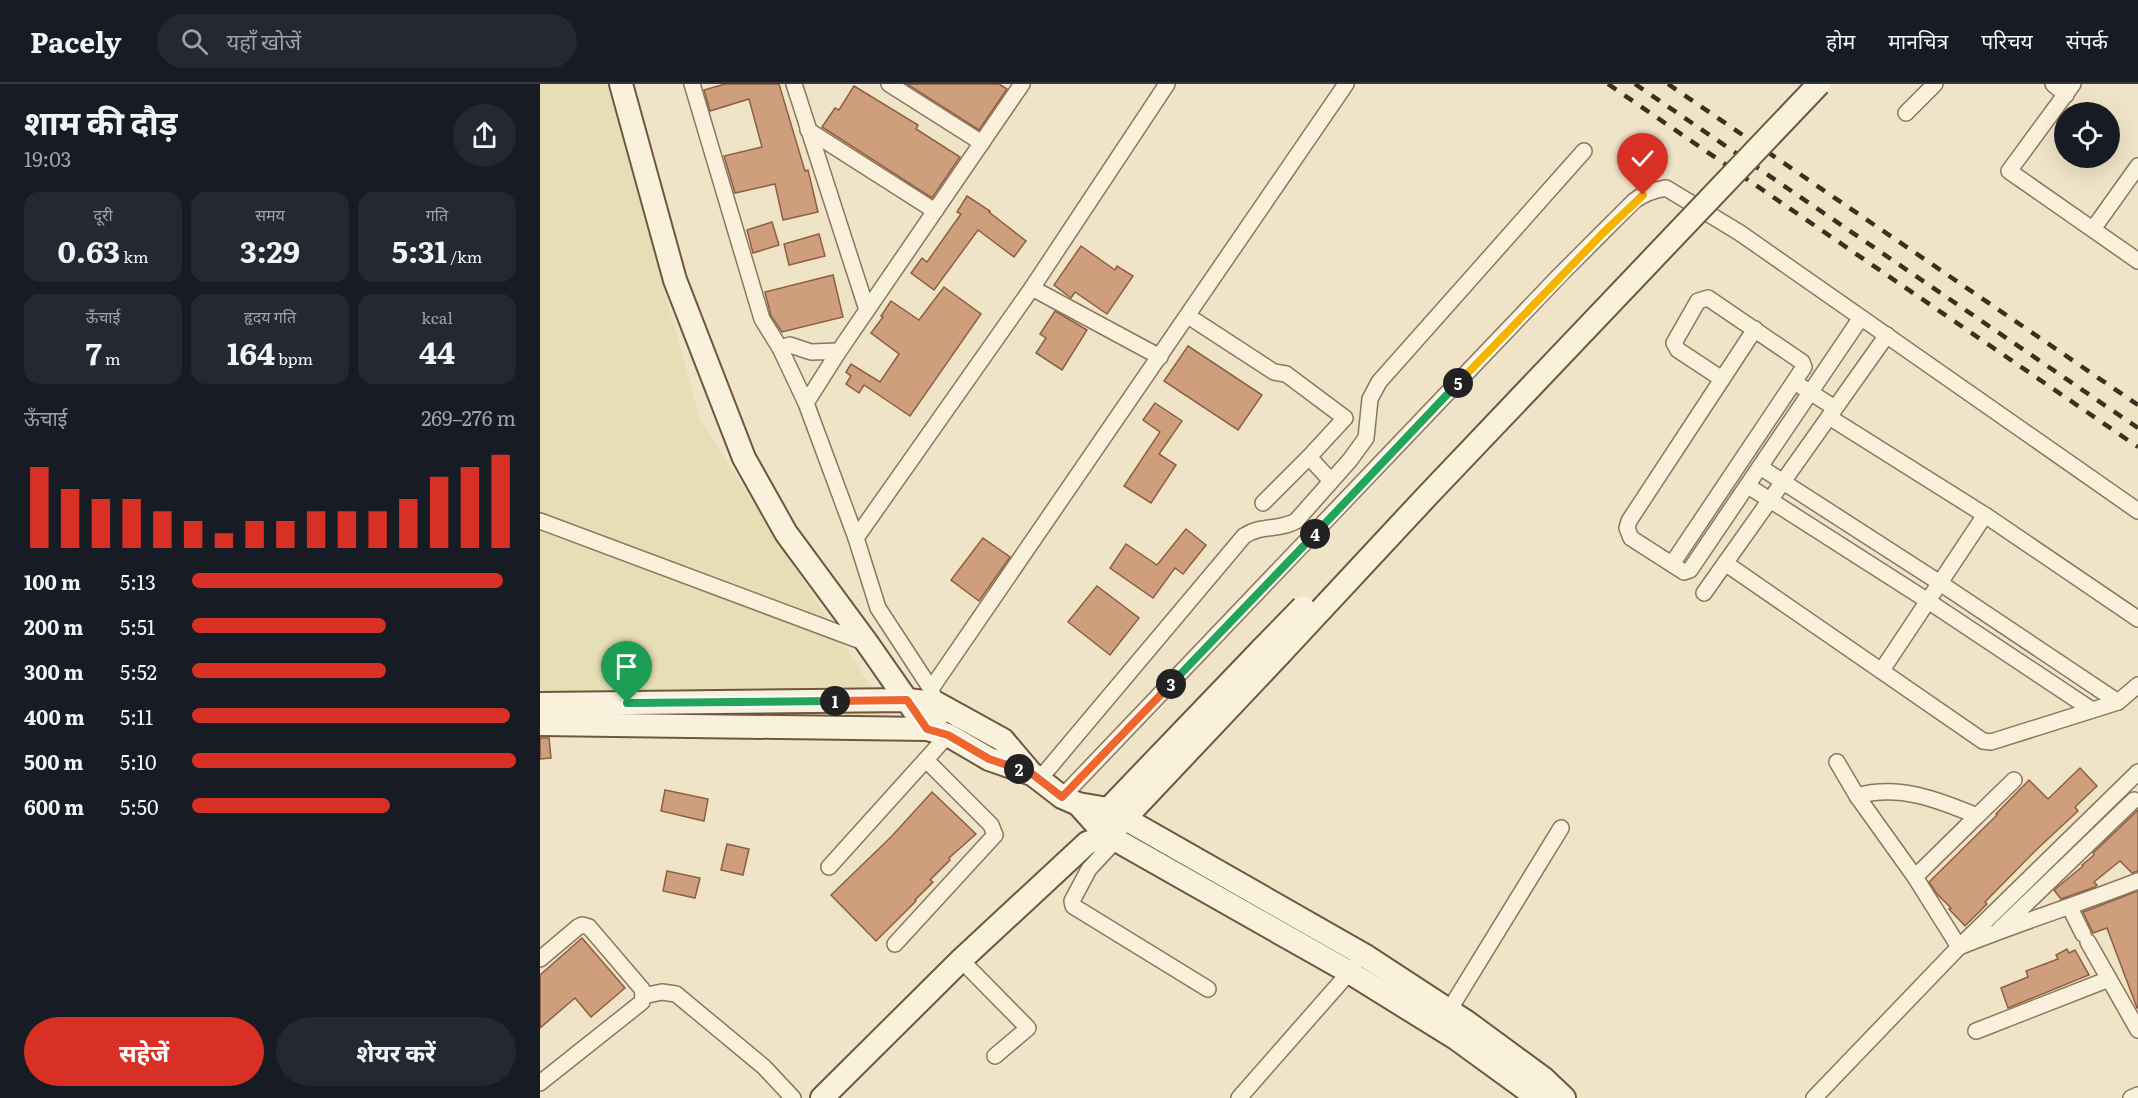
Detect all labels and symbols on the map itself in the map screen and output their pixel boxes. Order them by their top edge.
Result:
pin [1617,133,1668,195]
pin: 5 [1443,368,1473,398]
pin: 4 [1300,519,1330,549]
pin [601,641,652,703]
pin: 3 [1156,669,1186,699]
pin: 1 [820,686,850,716]
pin: 2 [1004,754,1034,784]

